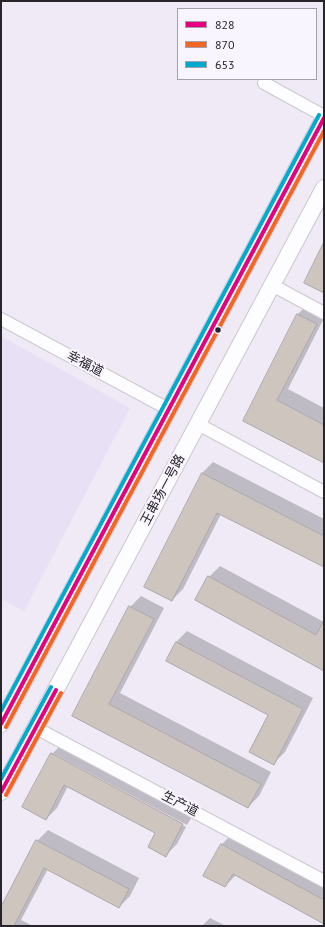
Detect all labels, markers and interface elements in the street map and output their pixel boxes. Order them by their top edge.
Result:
legend [177,8,317,80]
text: 828 [215,17,235,32]
text: 870 [215,37,235,52]
text: 653 [215,57,235,72]
unlabelled marker [213,325,223,335]
street label: 幸福道 [64,348,106,380]
street label: 王串场一号路 [138,452,188,528]
street label: 生产道 [159,788,201,820]

